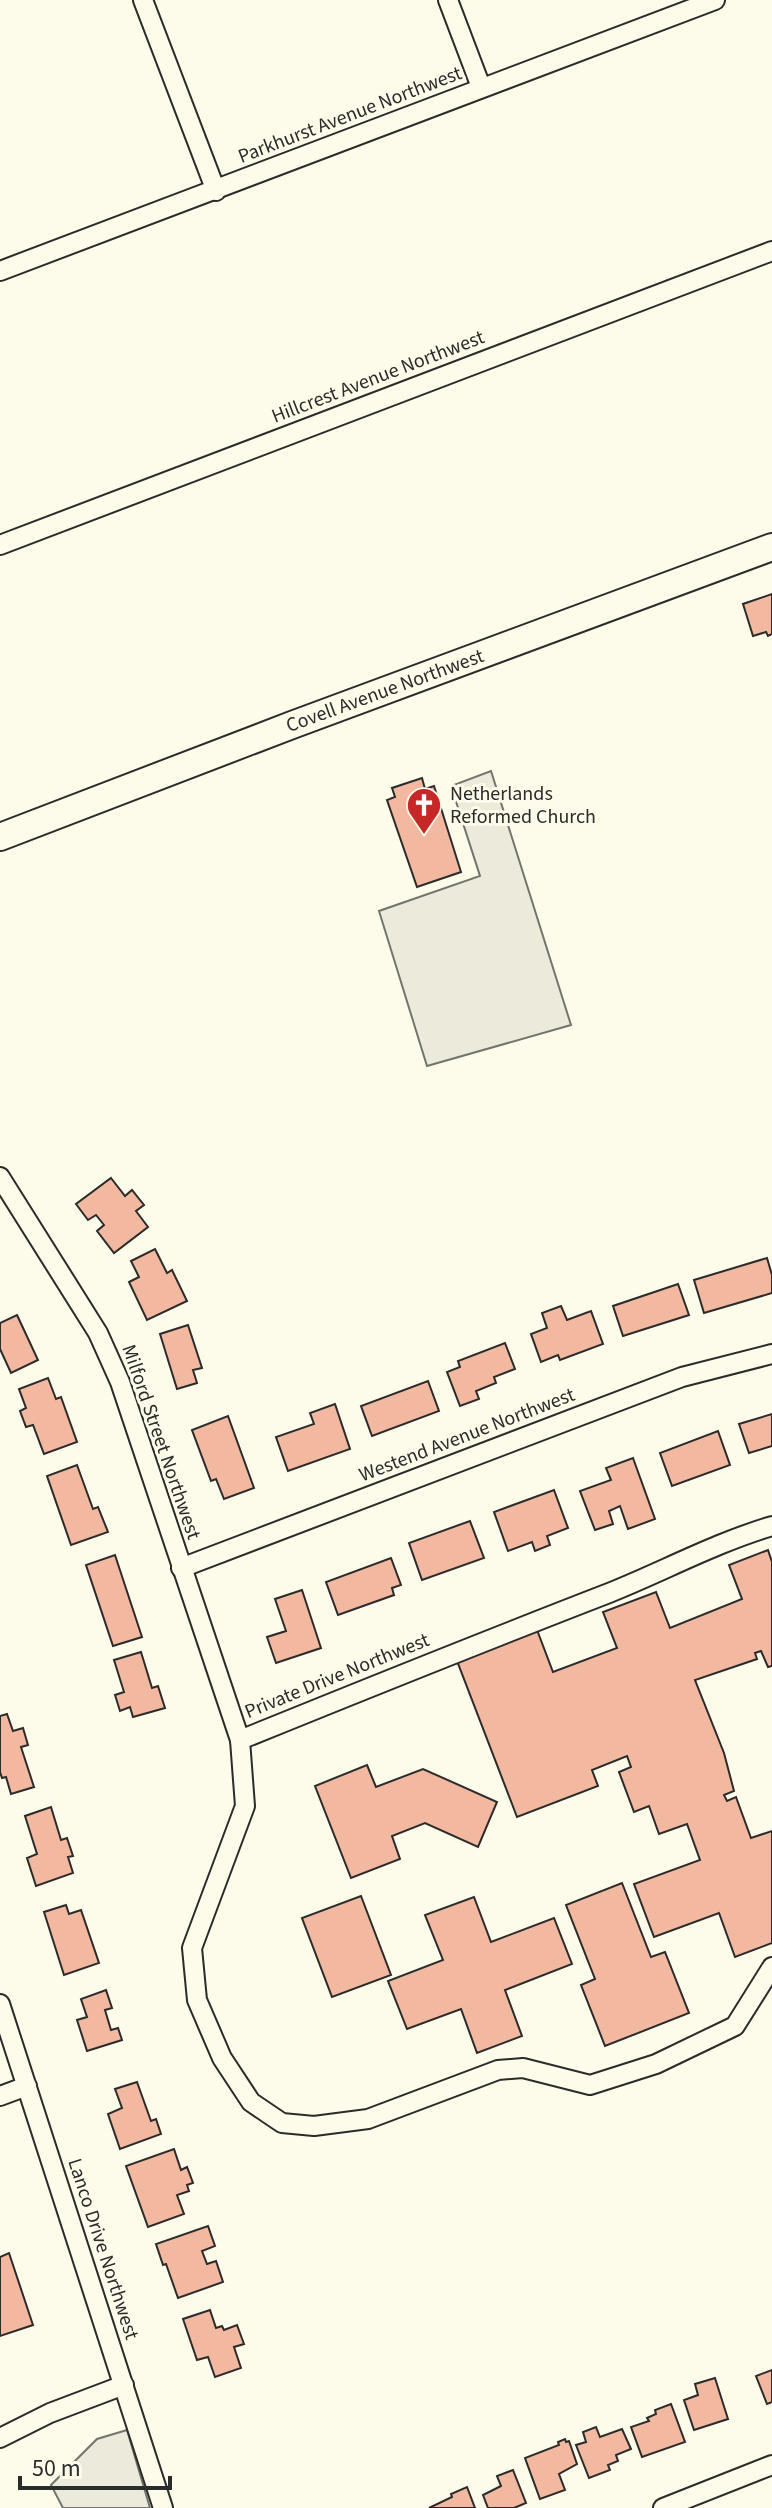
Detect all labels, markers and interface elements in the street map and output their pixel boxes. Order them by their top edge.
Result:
street label: Parkhurst Avenue Northwest [234,59,466,171]
street label: Hillcrest Avenue Northwest [268,323,489,431]
street label: Covell Avenue Northwest [282,642,488,740]
place label: Netherlands Reformed Church [450,780,596,831]
church icon: Netherlands Reformed Church [405,786,443,836]
street label: Milford Street Northwest [115,1341,208,1543]
street label: Westend Avenue Northwest [355,1381,579,1489]
street label: Private Drive Northwest [240,1626,434,1726]
street label: Lanco Drive Northwest [60,2155,146,2343]
scale bar [20,2440,170,2490]
text: 50 m [32,2451,81,2486]

